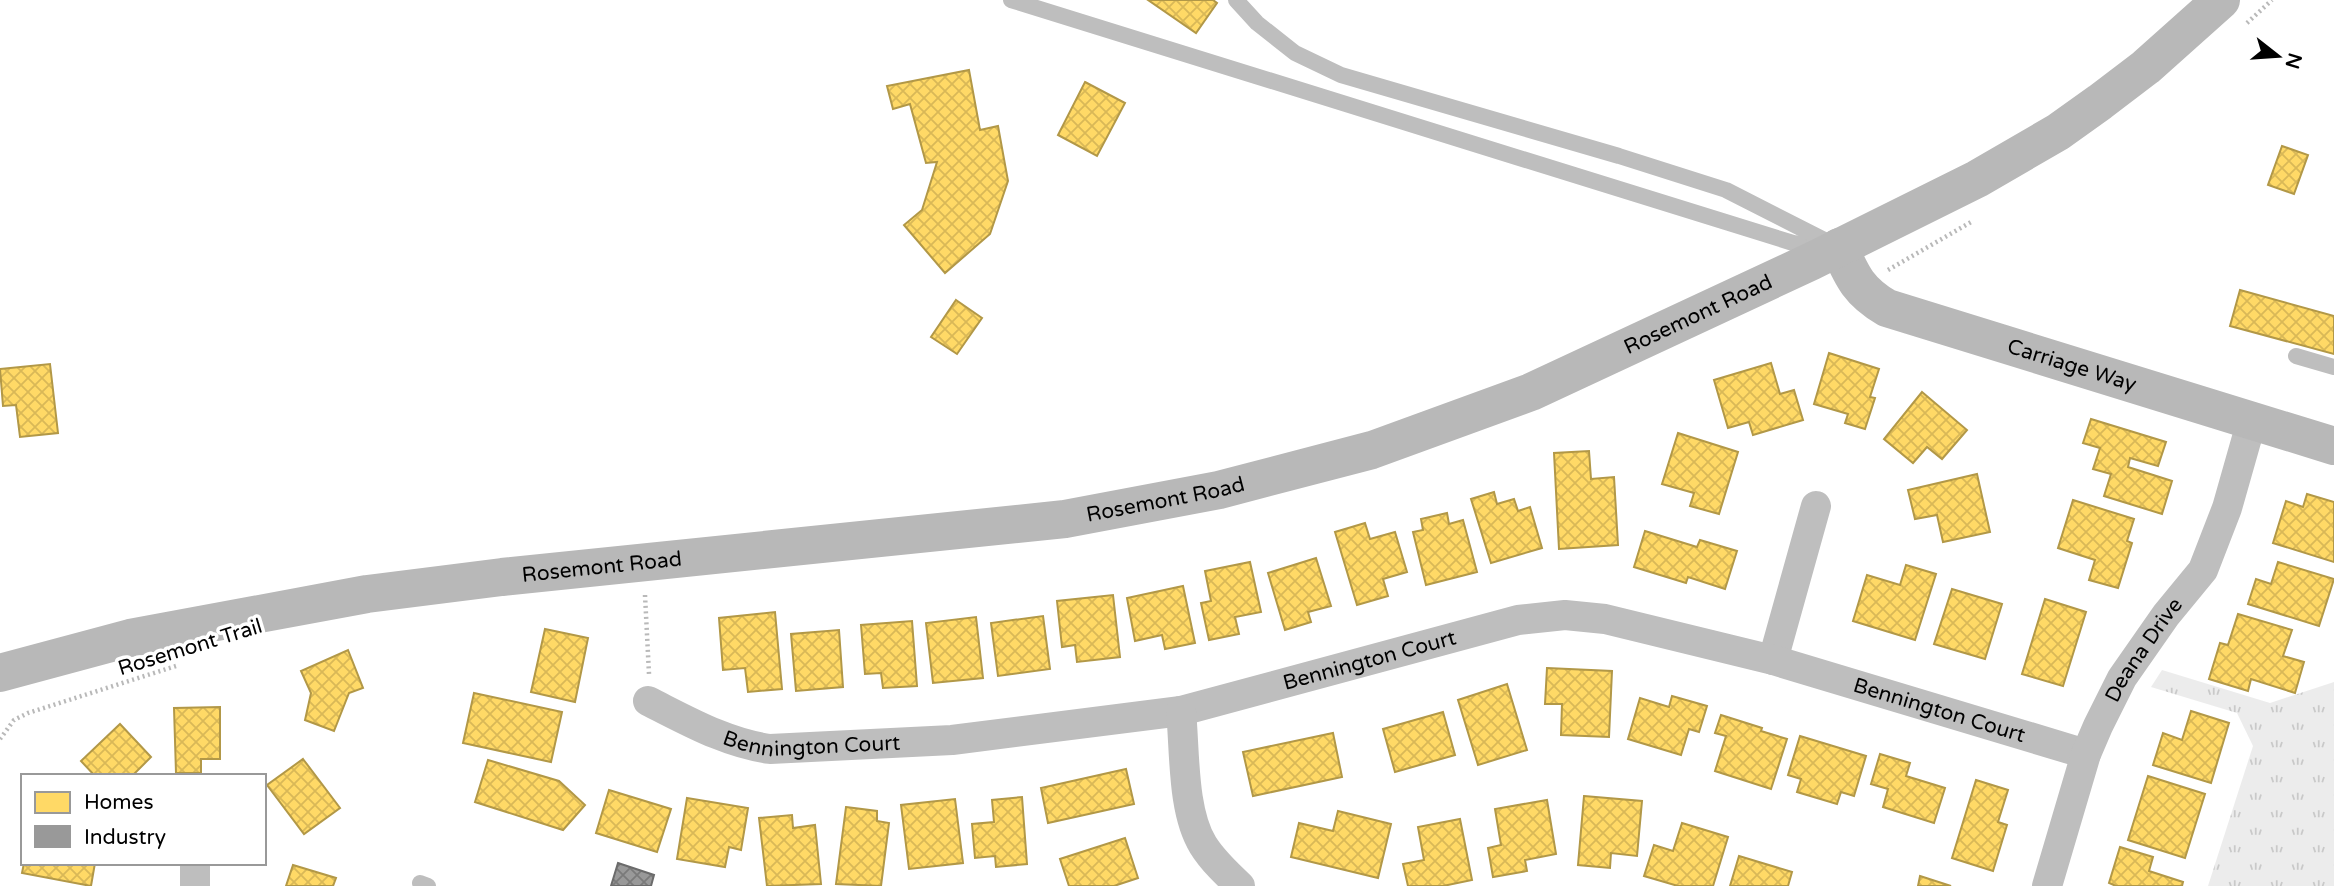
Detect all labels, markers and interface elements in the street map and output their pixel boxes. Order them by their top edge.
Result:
north arrow [2243,21,2313,91]
text: N [2281,50,2306,71]
street label: Rosemont Road [1620,269,1776,360]
street label: Carriage Way [2004,334,2139,397]
street label: Rosemont Road [1084,472,1247,528]
street label: Rosemont Road [521,547,683,588]
street label: Deana Drive [2100,593,2188,706]
street label: Rosemont Trail [115,614,265,681]
street label: Bennington Court [1280,625,1459,696]
street label: Bennington Court [1850,673,2028,748]
street label: Bennington Court [720,726,901,762]
legend [21,774,266,865]
text: Homes [84,790,154,815]
text: Industry [84,825,166,850]

